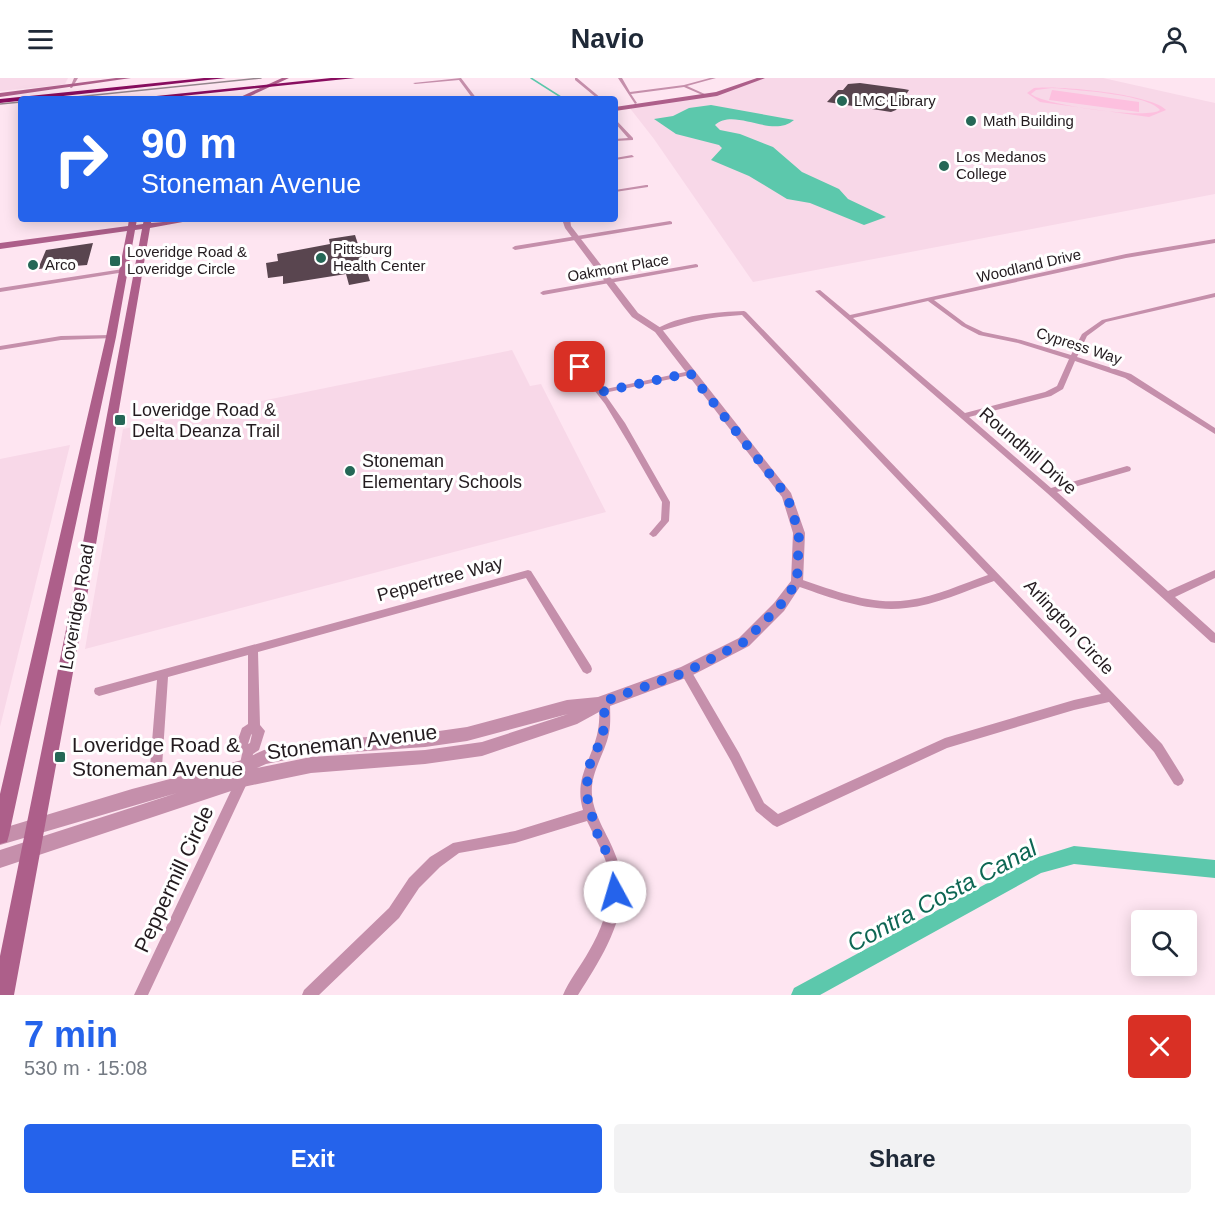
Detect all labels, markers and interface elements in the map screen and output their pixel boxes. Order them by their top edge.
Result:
icon: menu [24,23,57,56]
icon: person [1158,23,1191,56]
text: Navio [571,24,644,54]
place label: LMC Library [854,92,936,109]
marker: LMC Library [835,94,849,108]
place label: Math Building [983,112,1074,129]
marker: Math Building [964,114,978,128]
icon: right [42,120,120,198]
text: 90 m [141,120,237,167]
place label: Los Medanos College [956,148,1046,182]
marker: Los Medanos College [937,159,951,173]
text: Stoneman Avenue [141,169,361,199]
place label: Pittsburg Health Center [333,240,426,274]
place label: Loveridge Road & Loveridge Circle [127,243,247,277]
street label: Woodland Drive [975,245,1083,286]
street label: Oakmont Place [566,250,670,285]
marker: Pittsburg Health Center [314,251,328,265]
marker: Loveridge Road & Loveridge Circle [108,254,122,268]
place label: Arco [45,256,76,273]
marker: Arco [26,258,40,272]
street label: Cypress Way [1034,324,1124,367]
pin [554,341,605,392]
icon: arrive [563,350,596,383]
place label: Loveridge Road & Delta Deanza Trail [132,400,280,441]
street label: Roundhill Drive [975,403,1081,499]
marker: Loveridge Road & Delta Deanza Trail [113,413,127,427]
place label: Stoneman Elementary Schools [362,451,522,492]
marker: Stoneman Elementary Schools [343,464,357,478]
street label: Loveridge Road [56,543,98,671]
street label: Peppertree Way [375,553,505,605]
street label: Arlington Circle [1020,576,1118,678]
street label: Stoneman Avenue [266,720,438,763]
place label: Loveridge Road & Stoneman Avenue [72,733,243,780]
marker: Loveridge Road & Stoneman Avenue [53,750,67,764]
street label: Peppermill Circle [130,802,218,956]
water label: Contra Costa Canal [842,834,1042,957]
position arrow [583,860,647,924]
map controls [1131,910,1197,976]
button: search [1131,910,1197,976]
text: 7 min [24,1014,118,1055]
button: close [1128,1015,1191,1078]
text: 530 m · 15:08 [24,1057,147,1079]
button: Exit [24,1124,602,1193]
button: Share [614,1124,1191,1193]

